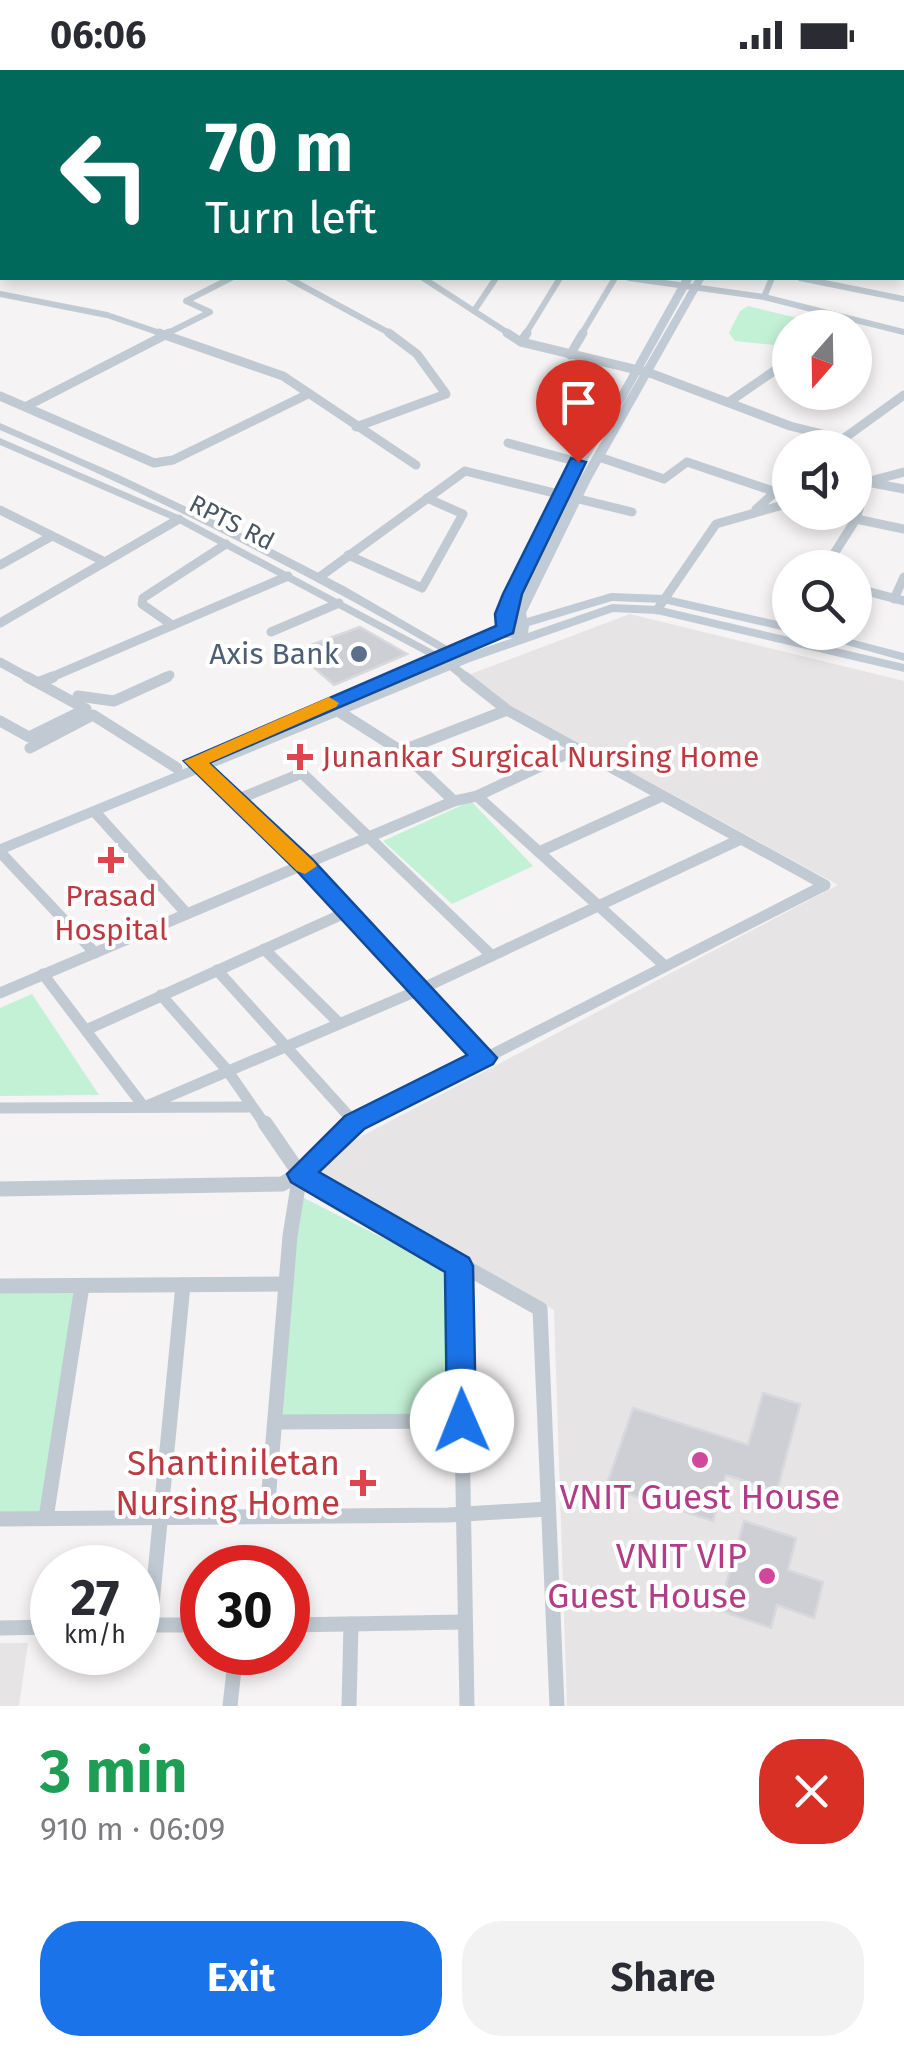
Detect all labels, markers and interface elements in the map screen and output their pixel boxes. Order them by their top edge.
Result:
text: 06:06 [50,12,146,58]
text: 70 m [205,106,354,190]
icon: left [40,110,170,240]
text: Turn left [205,191,377,245]
north arrow [772,310,872,410]
map controls [772,310,872,650]
pin [536,360,621,463]
icon: arrive [551,375,606,430]
button: sound [772,430,872,530]
street label: RPTS Rd [184,489,279,557]
button: search [772,550,872,650]
place label: Axis Bank [209,636,340,672]
marker: Axis Bank [348,643,370,665]
place label: Junankar Surgical Nursing Home [322,739,759,775]
marker: Junankar Surgical Nursing Home [287,744,313,770]
marker: Prasad Hospital [98,847,124,873]
place label: Prasad Hospital [54,878,168,948]
position arrow [410,1369,514,1473]
place label: Shantiniletan Nursing Home [115,1442,340,1524]
marker: VNIT Guest House [689,1449,711,1471]
marker: Shantiniletan Nursing Home [350,1470,376,1496]
place label: VNIT Guest House [560,1476,840,1518]
place label: VNIT VIP Guest House [547,1535,747,1617]
speed limit sign: 30 [180,1545,310,1675]
marker: VNIT VIP Guest House [756,1565,778,1587]
text: 27 [71,1568,119,1628]
text: km/h [64,1620,126,1650]
text: 3 min [40,1736,188,1808]
button: close [759,1739,864,1844]
text: 910 m · 06:09 [40,1810,225,1848]
button: Exit [40,1921,442,2036]
button: Share [462,1921,864,2036]

